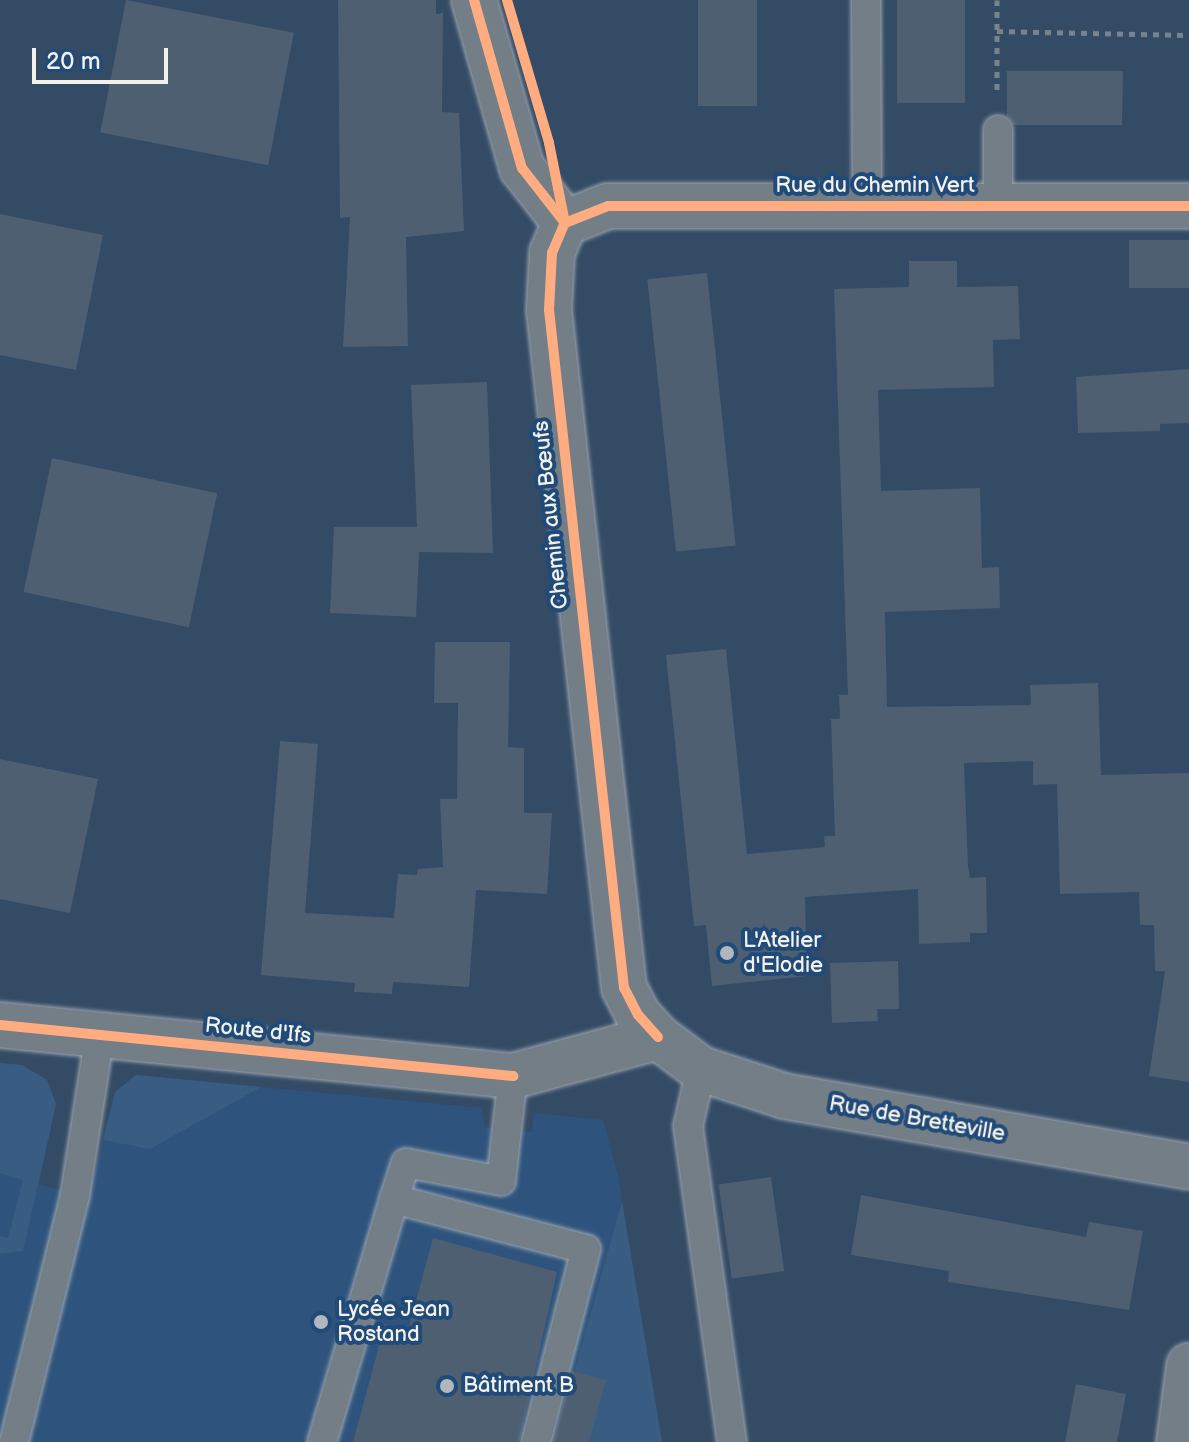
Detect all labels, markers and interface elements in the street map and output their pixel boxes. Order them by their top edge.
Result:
scale bar [36,32,172,82]
text: 20 m [46,47,101,76]
street label: Rue du Chemin Vert [775,173,975,199]
street label: Chemin aux Bœufs [528,419,574,611]
place label: L'Atelier d'Elodie [743,927,823,978]
marker: L'Atelier d'Elodie [718,944,736,962]
street label: Route d'Ifs [204,1012,312,1050]
street label: Rue de Bretteville [827,1091,1007,1147]
place label: Lycée Jean Rostand [337,1296,451,1348]
marker: Lycée Jean Rostand [312,1313,330,1331]
place label: Bâtiment B [463,1373,574,1399]
marker: Bâtiment B [438,1377,456,1395]

